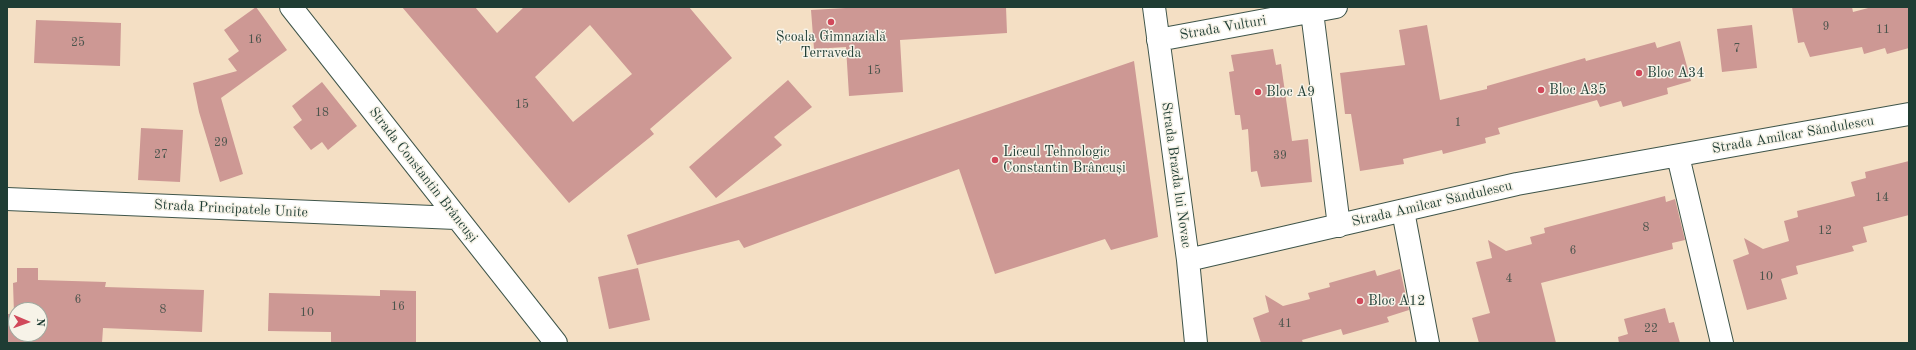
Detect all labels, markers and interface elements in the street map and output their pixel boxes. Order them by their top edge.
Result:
street label: Strada Vulturi [1178,12,1268,44]
marker: Școala Gimnazială Terraveda [826,17,836,27]
house number: 9 [1823,20,1829,34]
house number: 11 [1876,23,1890,37]
place label: Școala Gimnazială Terraveda [776,29,886,62]
house number: 16 [248,33,262,47]
house number: 25 [71,36,85,50]
house number: 7 [1734,42,1740,56]
house number: 15 [867,64,881,78]
place label: Bloc A34 [1647,65,1704,81]
marker: Bloc A34 [1634,68,1644,78]
place label: Bloc A35 [1549,82,1606,98]
place label: Bloc A9 [1266,84,1315,100]
marker: Bloc A35 [1536,85,1546,95]
marker: Bloc A9 [1253,87,1263,97]
house number: 15 [515,98,529,112]
street label: Strada Brazda lui Novac [1157,101,1195,249]
street label: Strada Constantin Brâncuși [365,104,481,246]
house number: 18 [315,106,329,120]
street label: Strada Amilcar Săndulescu [1711,112,1875,158]
house number: 1 [1455,116,1461,130]
house number: 29 [214,136,228,150]
place label: Liceul Tehnologic Constantin Brâncuși [1003,144,1126,176]
house number: 27 [154,148,168,162]
house number: 39 [1273,149,1287,163]
marker: Liceul Tehnologic Constantin Brâncuși [990,155,1000,165]
street label: Strada Amilcar Săndulescu [1350,177,1514,231]
house number: 14 [1875,191,1889,205]
street label: Strada Principatele Unite [154,197,308,221]
house number: 8 [1643,221,1649,235]
house number: 12 [1818,224,1832,238]
house number: 6 [1570,244,1576,258]
house number: 10 [1759,270,1773,284]
house number: 4 [1506,272,1512,286]
house number: 6 [75,293,81,307]
place label: Bloc A12 [1368,293,1425,309]
marker: Bloc A12 [1355,296,1365,306]
house number: 16 [391,300,405,314]
north arrow [8,302,48,342]
house number: 8 [160,303,166,317]
house number: 10 [300,306,314,320]
house number: 41 [1278,317,1292,331]
text: N [34,318,45,327]
house number: 22 [1644,322,1658,336]

